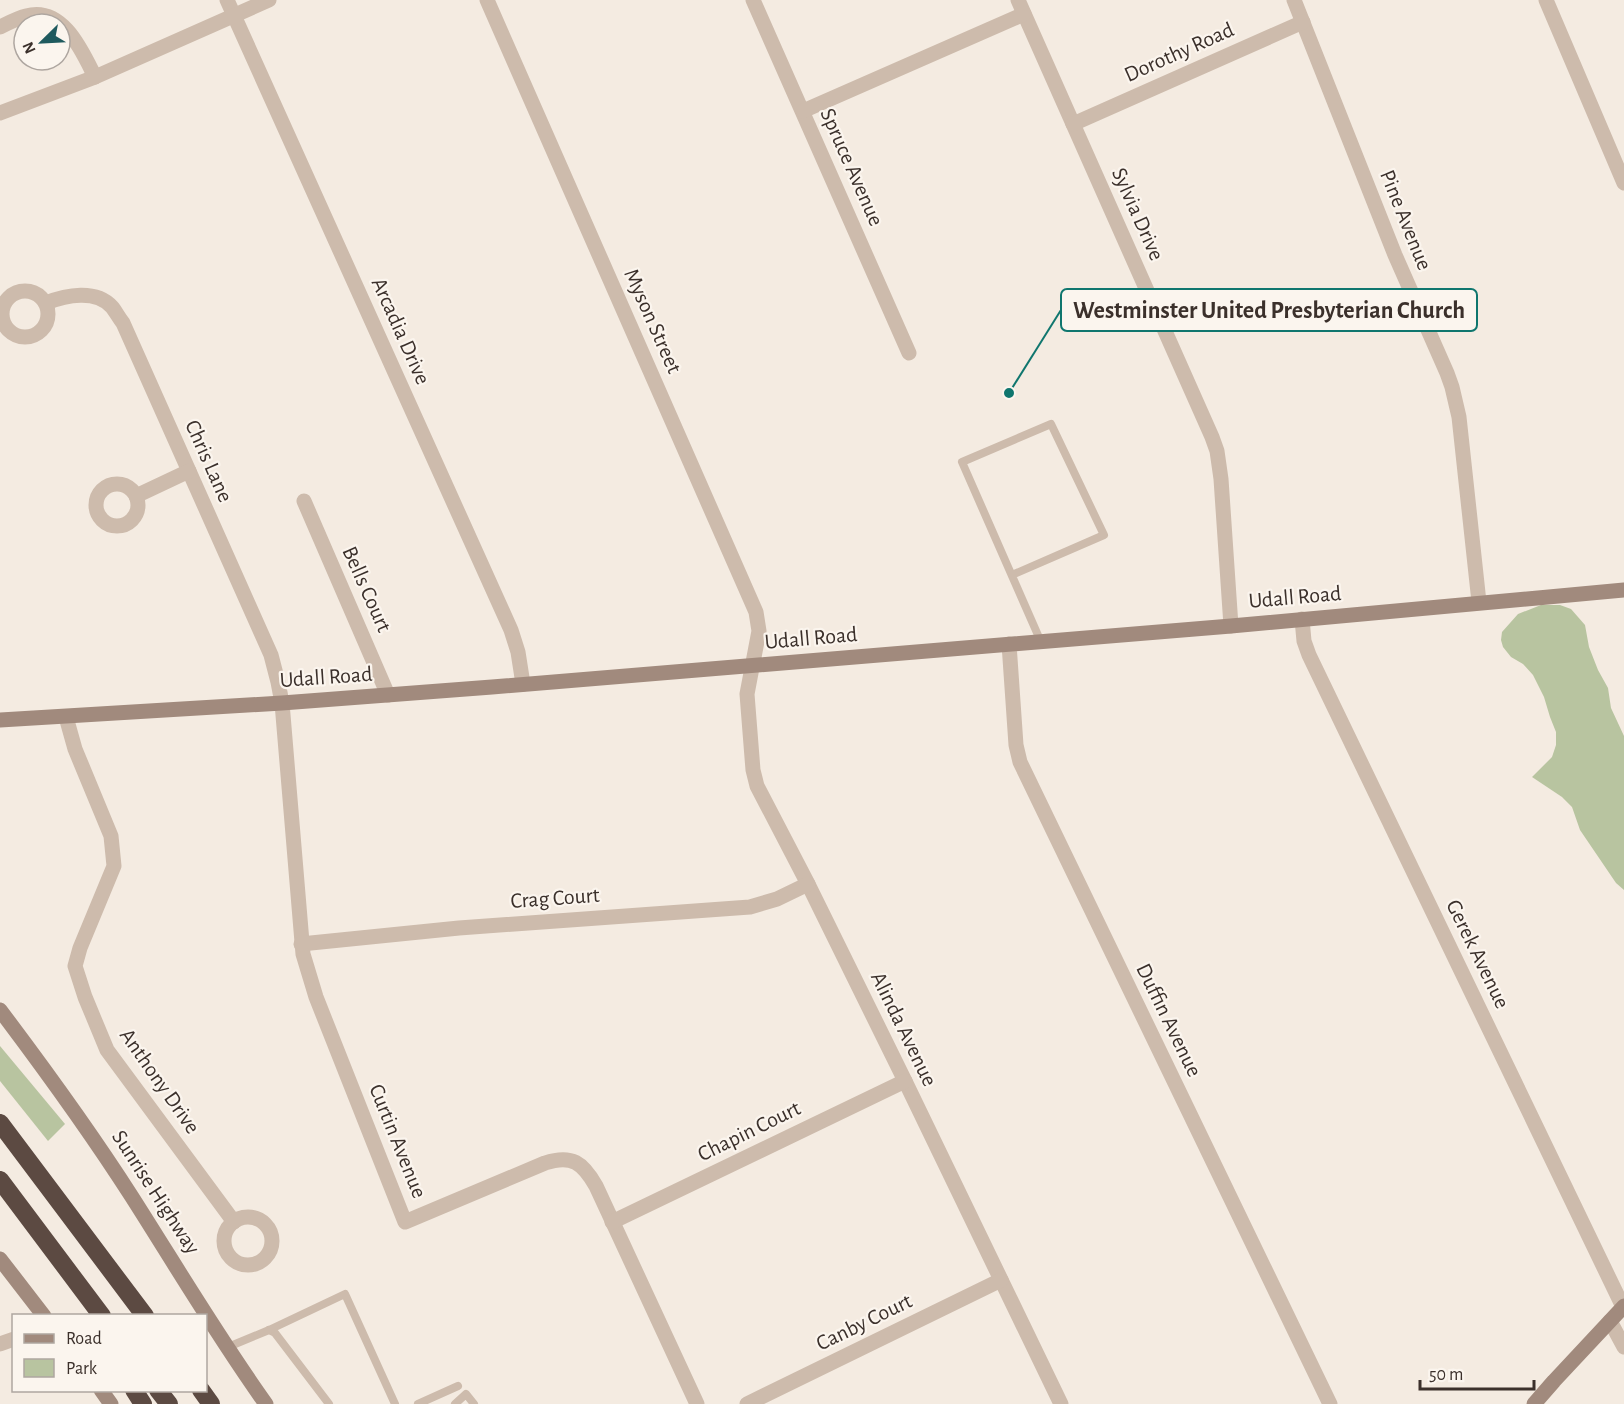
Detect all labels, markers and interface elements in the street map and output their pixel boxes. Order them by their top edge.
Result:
north arrow [12,12,72,72]
street label: Dorothy Road [1121,18,1237,86]
text: N [20,39,39,56]
street label: Spruce Avenue [816,105,888,229]
street label: Sylvia Drive [1108,164,1168,264]
street label: Pine Avenue [1376,167,1436,273]
street label: Myson Street [620,265,686,377]
street label: Arcadia Drive [368,274,434,388]
callout: Westminster United Presbyterian Church [1061,289,1477,331]
text: Westminster United Presbyterian Church [1073,299,1465,323]
street label: Chris Lane [181,417,237,505]
street label: Bells Court [338,543,396,635]
street label: Udall Road [1248,582,1342,612]
street label: Udall Road [764,623,858,653]
street label: Udall Road [279,663,373,691]
street label: Crag Court [510,884,600,912]
street label: Gerek Avenue [1442,896,1514,1012]
street label: Duffin Avenue [1132,960,1206,1080]
street label: Alinda Avenue [867,968,941,1090]
street label: Anthony Drive [116,1024,204,1138]
street label: Curtin Avenue [365,1081,431,1201]
street label: Chapin Court [694,1097,804,1165]
street label: Sunrise Highway [108,1126,204,1258]
street label: Canby Court [813,1289,915,1355]
legend [12,1314,207,1392]
text: Road [66,1330,102,1348]
scale bar [1420,1353,1534,1391]
text: Park [66,1360,98,1378]
text: 50 m [1429,1366,1463,1384]

